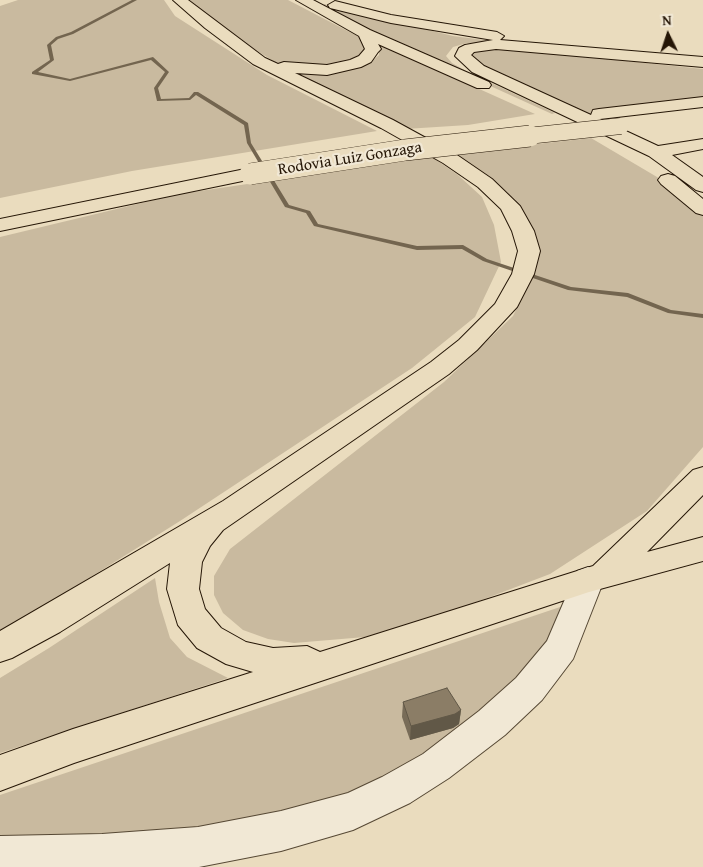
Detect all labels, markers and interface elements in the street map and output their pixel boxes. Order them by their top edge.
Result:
north arrow [643,10,693,60]
text: N [662,10,672,30]
street label: Rodovia Luiz Gonzaga [277,138,423,180]

